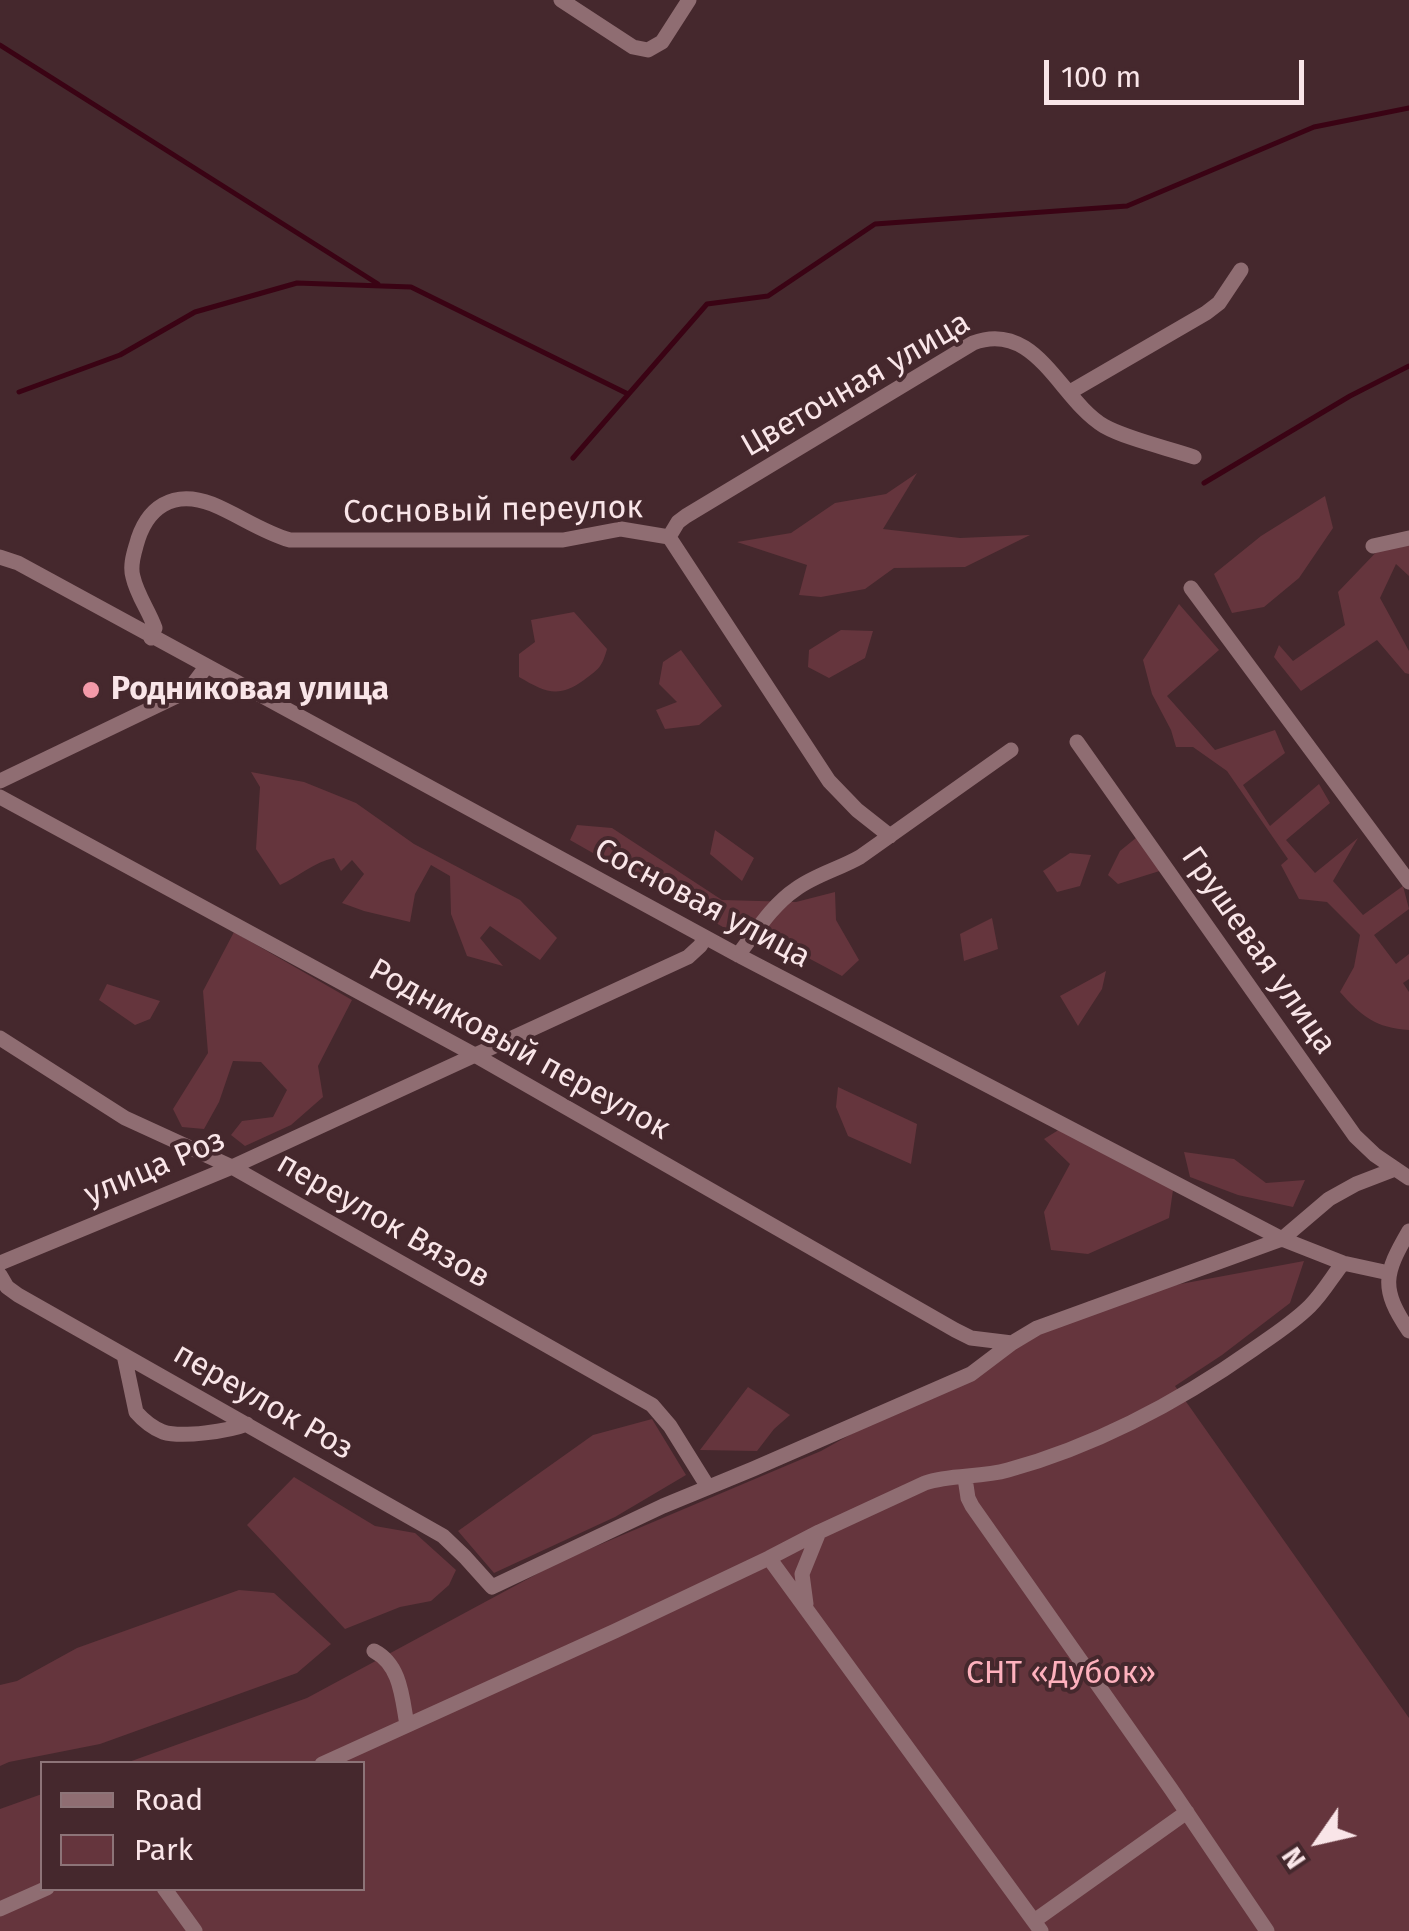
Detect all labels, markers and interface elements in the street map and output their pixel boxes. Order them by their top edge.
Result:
scale bar [1049,40,1309,102]
text: 100 m [1061,59,1141,95]
street label: Цветочная улица [735,304,977,466]
street label: Сосновый переулок [343,489,643,533]
place label: Родниковая улица [111,671,389,709]
marker: Родниковая улица [80,679,102,701]
street label: Сосновая улица [587,831,817,977]
street label: Грушевая улица [1172,840,1344,1062]
street label: Родниковый переулок [362,951,676,1149]
street label: улица Роз [79,1121,231,1215]
street label: переулок Вязов [270,1144,496,1298]
street label: переулок Роз [166,1335,360,1469]
park label: СНТ «Дубок» [966,1655,1156,1693]
legend [40,1761,365,1891]
text: Road [134,1782,203,1818]
north arrow [1269,1791,1369,1891]
text: Park [134,1832,193,1868]
text: N [1275,1841,1313,1875]

